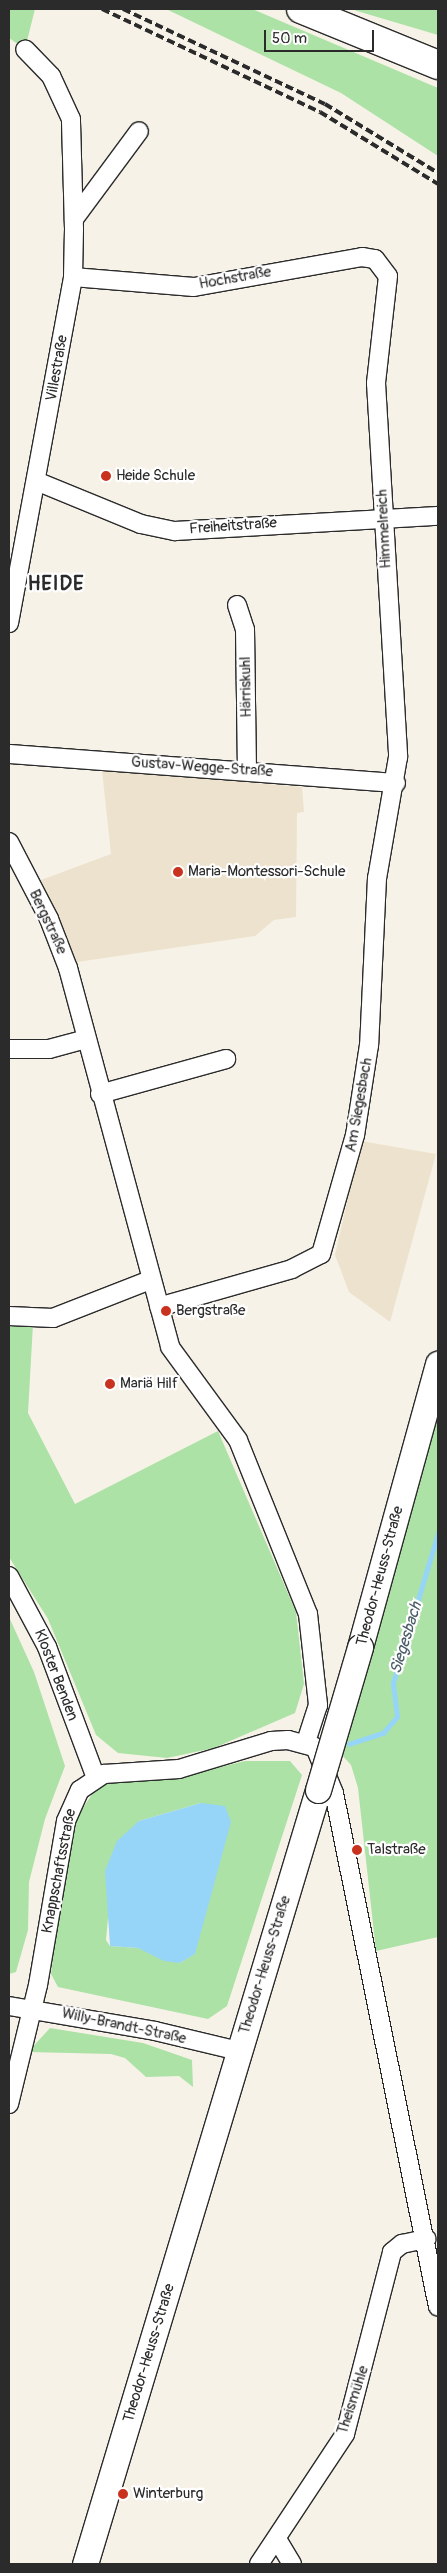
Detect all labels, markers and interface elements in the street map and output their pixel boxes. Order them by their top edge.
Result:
scale bar [267,20,377,52]
text: 50 m [272,29,307,48]
street label: Hochstraße [198,263,272,293]
street label: Villestraße [42,334,72,402]
place label: Heide Schule [116,467,195,485]
marker: Heide Schule [100,470,112,482]
street label: Himmelreich [373,489,395,569]
street label: Freiheitstraße [189,514,277,538]
district label: HEIDE [27,571,85,595]
street label: Härriskuhl [236,656,256,718]
street label: Gustav-Wegge-Straße [130,753,274,781]
place label: Maria-Montessori-Schule [188,863,345,881]
marker: Maria-Montessori-Schule [172,866,184,878]
street label: Bergstraße [25,887,71,957]
street label: Am Siegesbach [342,1056,376,1154]
place label: Bergstraße [176,1302,245,1320]
marker: Bergstraße [160,1305,172,1317]
place label: Mariä Hilf [120,1375,178,1393]
marker: Mariä Hilf [104,1378,116,1390]
street label: Theodor-Heuss-Straße [353,1504,407,1648]
water label: Siegesbach [386,1600,426,1676]
street label: Kloster Benden [30,1627,82,1723]
street label: Knappschaftsstraße [38,1807,80,1935]
place label: Talstraße [367,1841,426,1859]
marker: Talstraße [351,1844,363,1856]
street label: Theodor-Heuss-Straße [235,1894,295,2036]
street label: Willy-Brandt-Straße [60,2004,188,2048]
street label: Theodor-Heuss-Straße [119,2282,179,2424]
street label: Theismühle [333,2363,373,2437]
place label: Winterburg [133,2485,203,2503]
marker: Winterburg [117,2488,129,2500]

